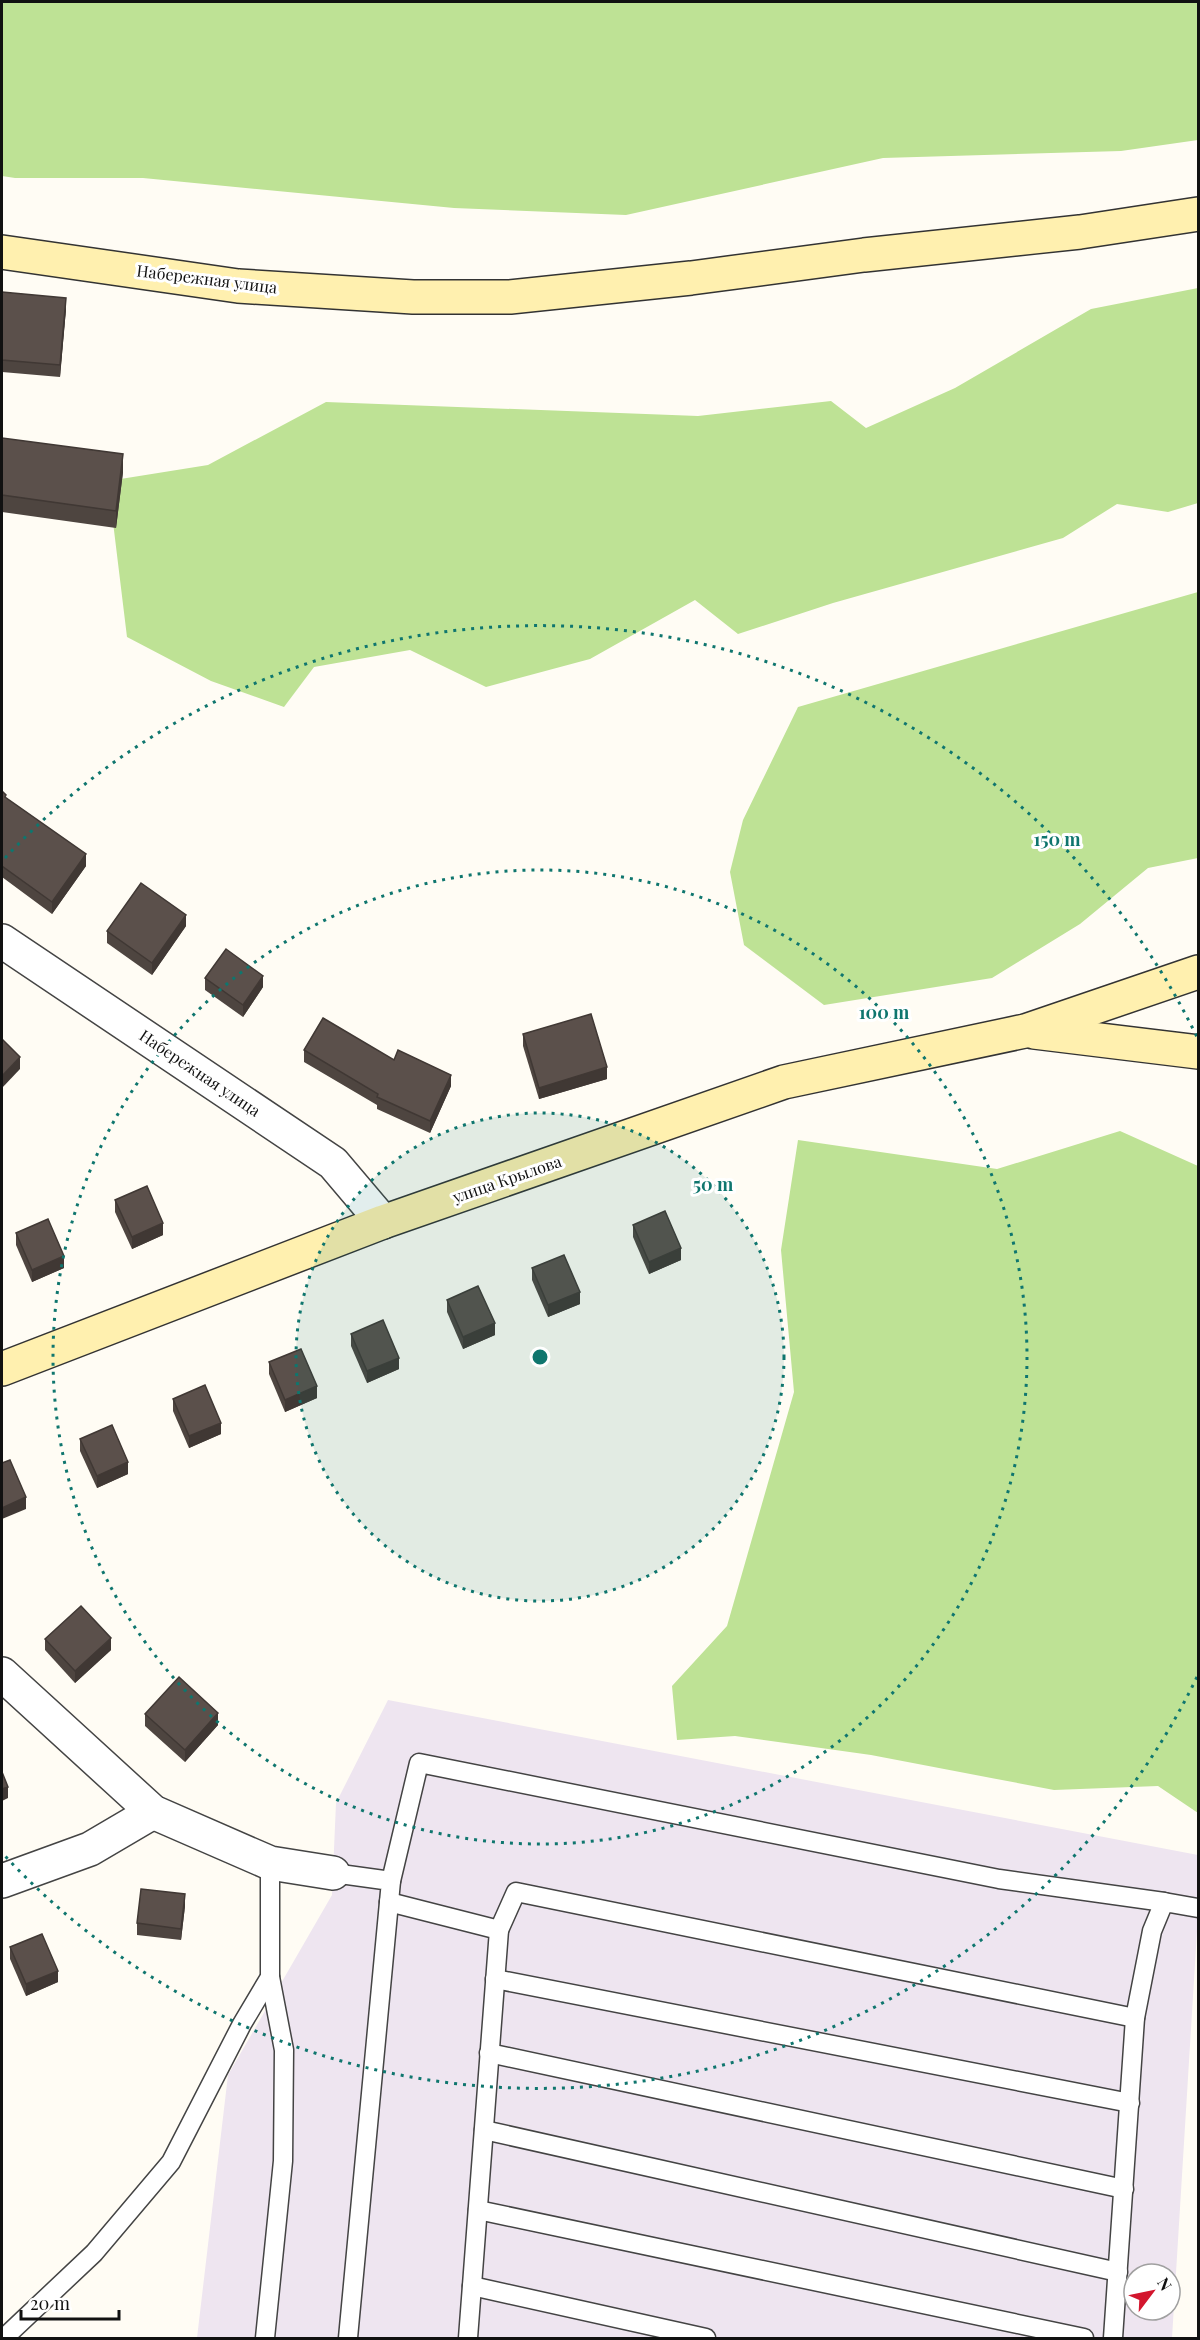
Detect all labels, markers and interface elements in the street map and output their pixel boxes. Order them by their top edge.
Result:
street label: Набережная улица [136,259,279,298]
text: 150 m [1033,827,1081,851]
text: 100 m [859,1000,910,1024]
street label: Набережная улица [136,1024,265,1121]
street label: улица Крылова [449,1150,564,1207]
text: 50 m [693,1172,734,1196]
centre of rings [530,1347,550,1367]
north arrow [1122,2262,1182,2322]
text: N [1153,2273,1177,2295]
scale bar [21,2283,118,2321]
text: 20 m [30,2291,70,2315]

